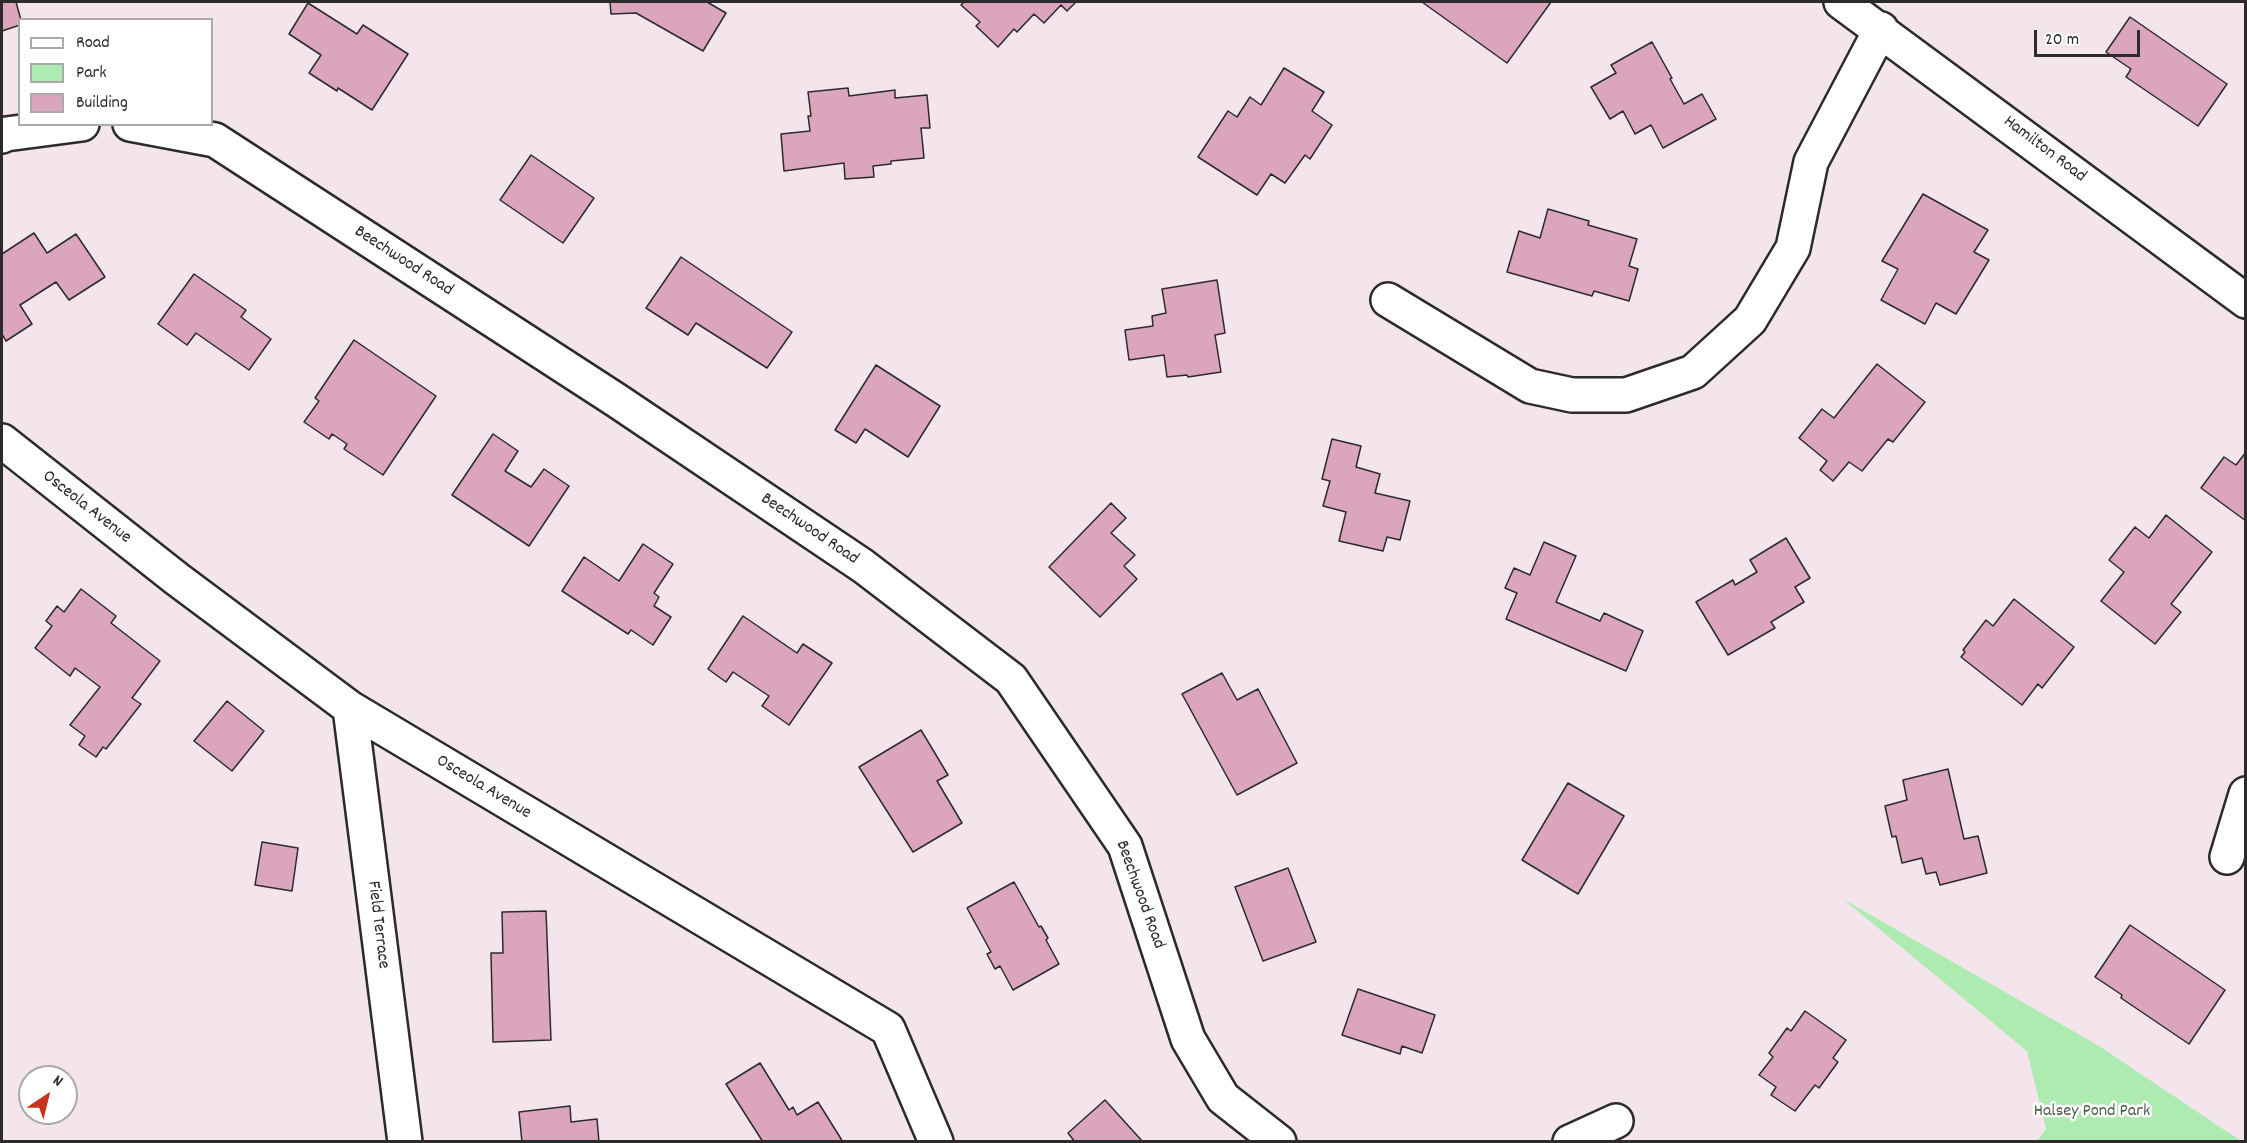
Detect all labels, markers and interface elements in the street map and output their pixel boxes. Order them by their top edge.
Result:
legend [18,18,213,126]
scale bar [2037,18,2144,56]
text: 20 m [2045,28,2079,53]
text: Road [76,31,110,56]
text: Park [76,61,107,86]
text: Building [76,91,128,116]
street label: Hamilton Road [1998,112,2090,188]
street label: Beechwood Road [349,222,457,302]
street label: Osceola Avenue [37,466,135,550]
street label: Beechwood Road [756,489,862,571]
street label: Osceola Avenue [432,751,534,825]
street label: Beechwood Road [1109,838,1169,952]
street label: Field Terrace [361,880,393,970]
north arrow [18,1065,78,1125]
text: N [48,1070,67,1093]
park label: Halsey Pond Park [2034,1102,2150,1124]

